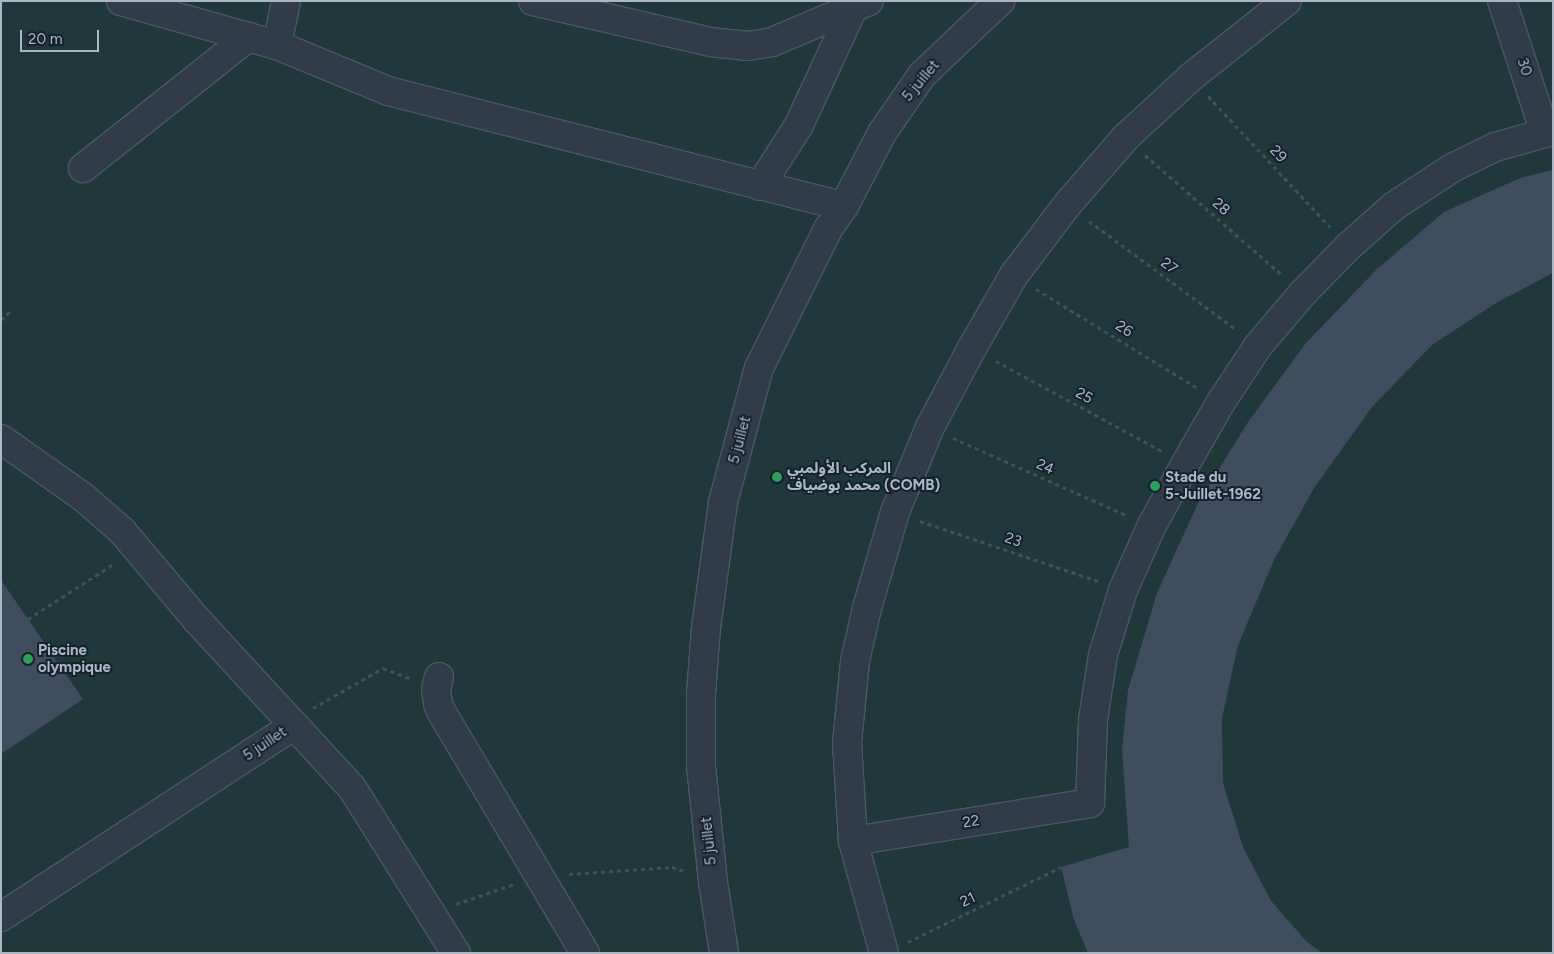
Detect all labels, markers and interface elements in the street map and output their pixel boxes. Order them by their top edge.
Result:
scale bar [22,20,101,52]
text: 20 m [28,30,62,48]
street label: 30 [1513,56,1535,78]
street label: 5 juillet [898,57,944,105]
street label: 29 [1266,142,1290,166]
street label: 28 [1208,194,1234,220]
street label: 27 [1157,254,1181,278]
street label: 26 [1112,317,1136,341]
street label: 25 [1072,384,1096,408]
street label: 5 juillet [725,414,755,466]
street label: 24 [1033,455,1057,479]
place label: المركب الأولمبي محمد بوضياف (COMB) [787,459,940,494]
place label: Stade du 5-Juillet-1962 [1165,468,1261,503]
marker: المركب الأولمبي محمد بوضياف (COMB) [771,471,783,483]
marker: Stade du 5-Juillet-1962 [1149,480,1161,492]
street label: 23 [1002,529,1024,551]
place label: Piscine olympique [38,641,111,676]
marker: Piscine olympique [22,653,34,665]
street label: 5 juillet [240,723,290,765]
street label: 22 [961,812,981,832]
street label: 5 juillet [698,816,720,866]
street label: 21 [958,889,978,911]

